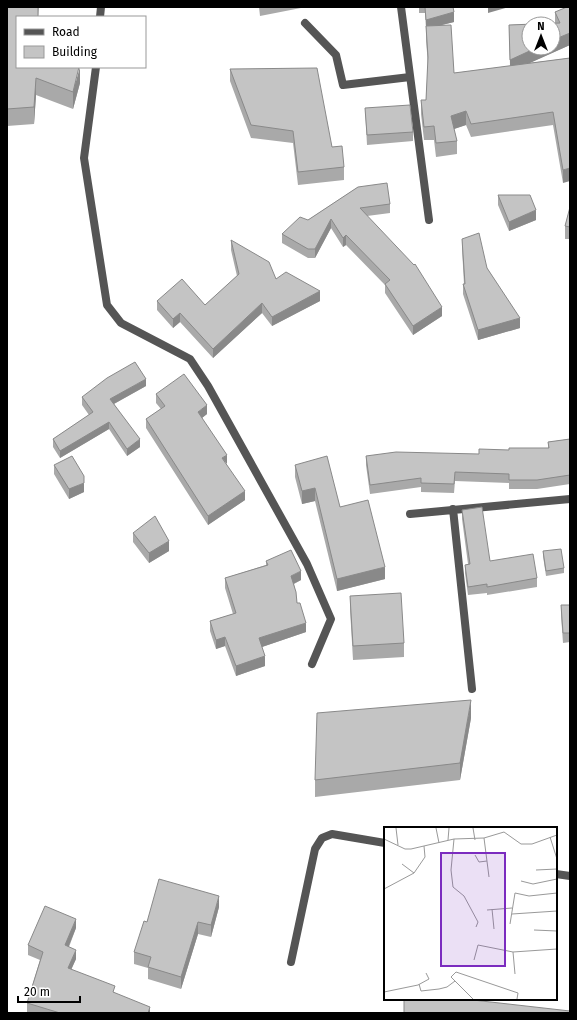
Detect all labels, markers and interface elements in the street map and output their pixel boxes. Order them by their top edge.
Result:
legend [16,16,146,68]
north arrow [521,16,561,56]
text: N [537,20,545,33]
text: Road [52,25,80,39]
text: Building [52,45,98,59]
inset map [384,827,557,1000]
scale bar [18,978,80,1004]
text: 20 m [24,985,50,999]

